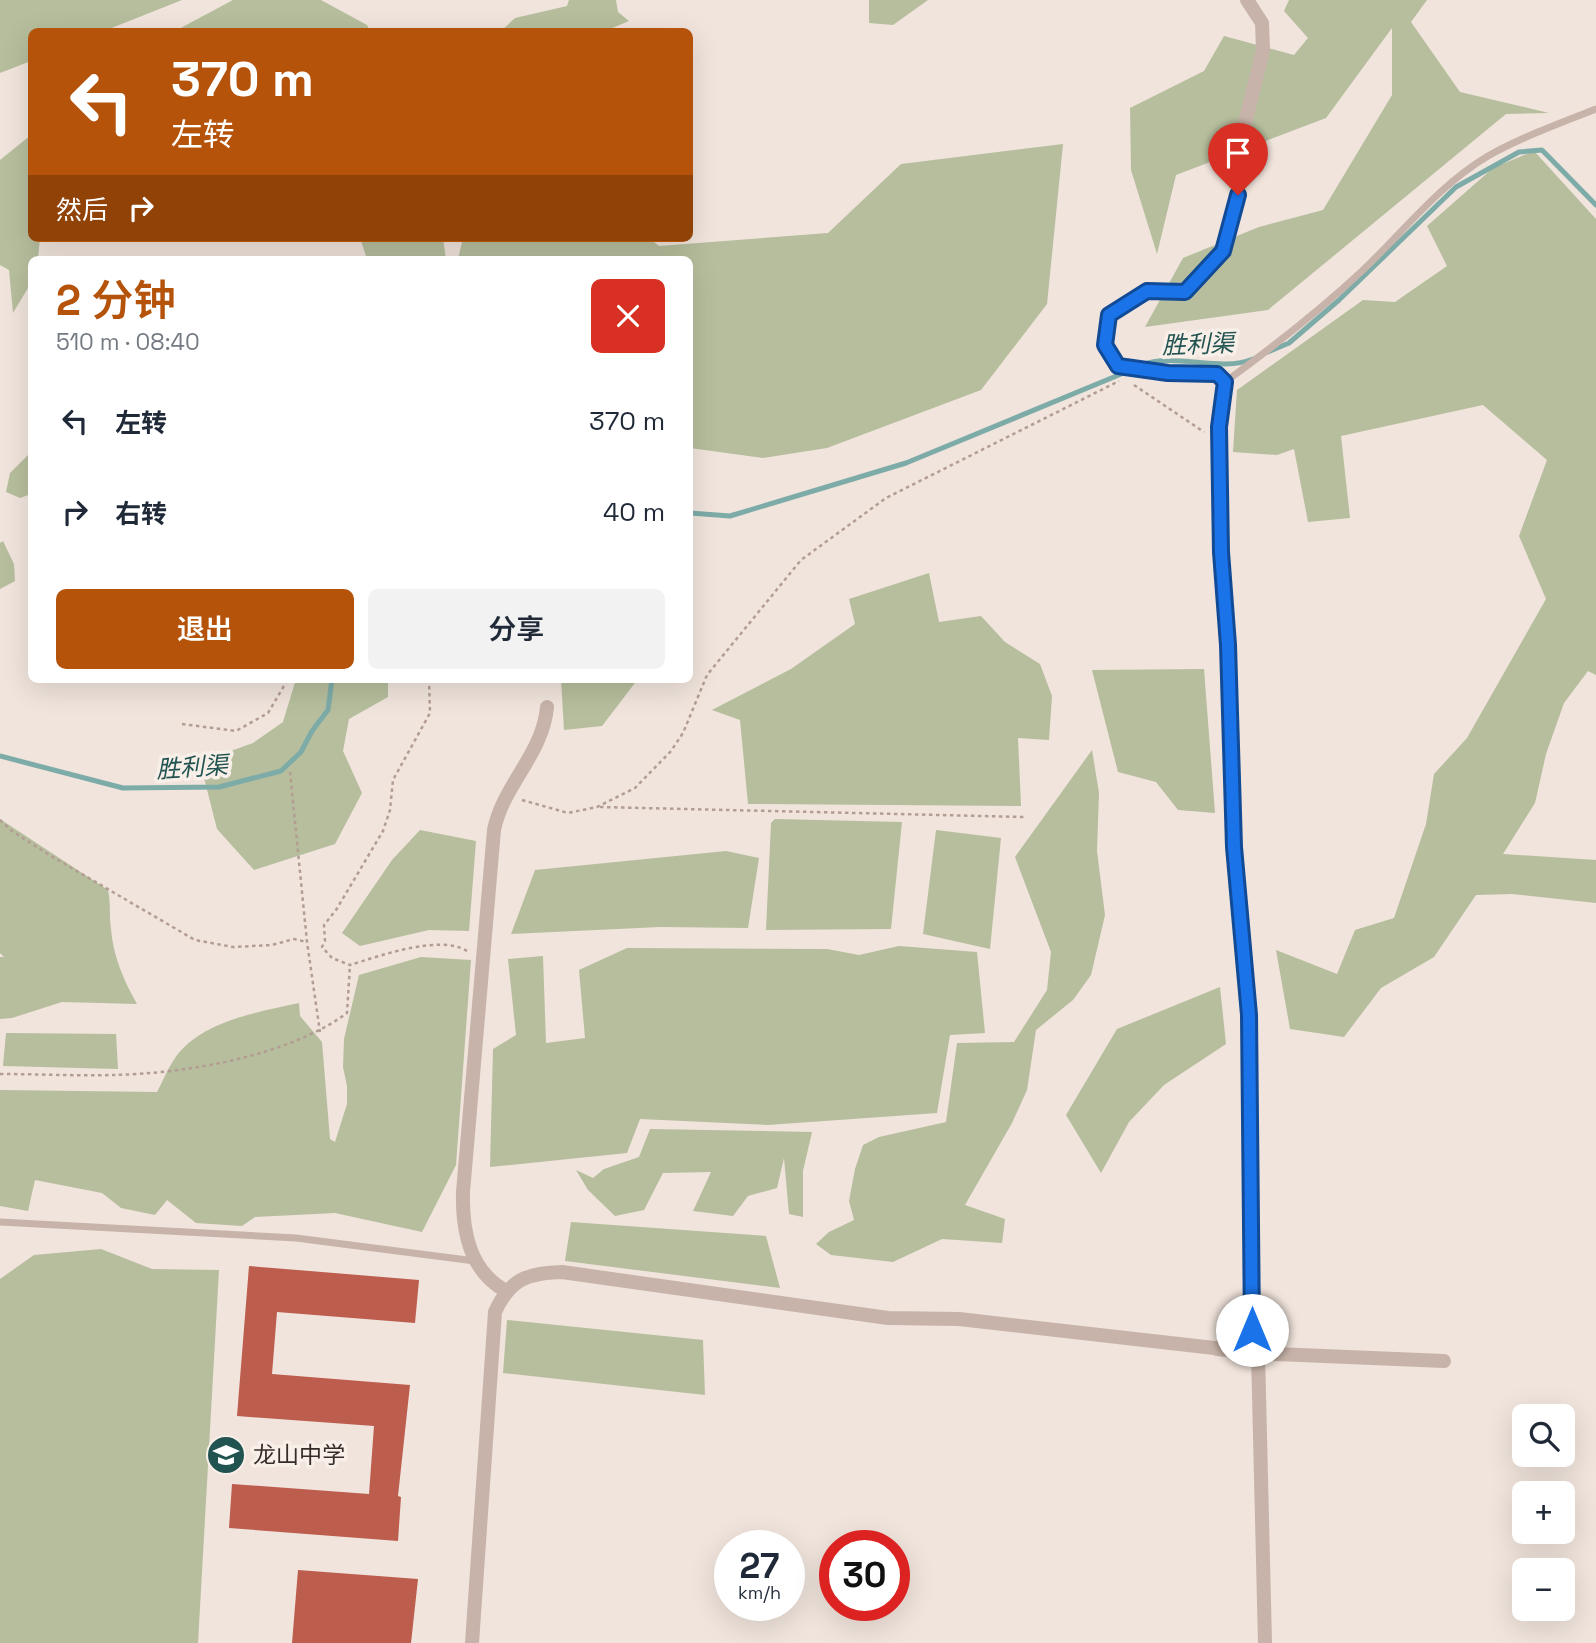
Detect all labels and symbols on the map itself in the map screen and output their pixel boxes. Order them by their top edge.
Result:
pin [1208,123,1268,195]
water label: 胜利渠 [1161,327,1238,361]
water label: 胜利渠 [155,749,232,785]
position arrow [1215,1293,1289,1367]
school or university icon: 龙山中学 [205,1434,247,1476]
place label: 龙山中学 [253,1440,345,1470]
speed limit sign: 30 [819,1530,910,1621]

